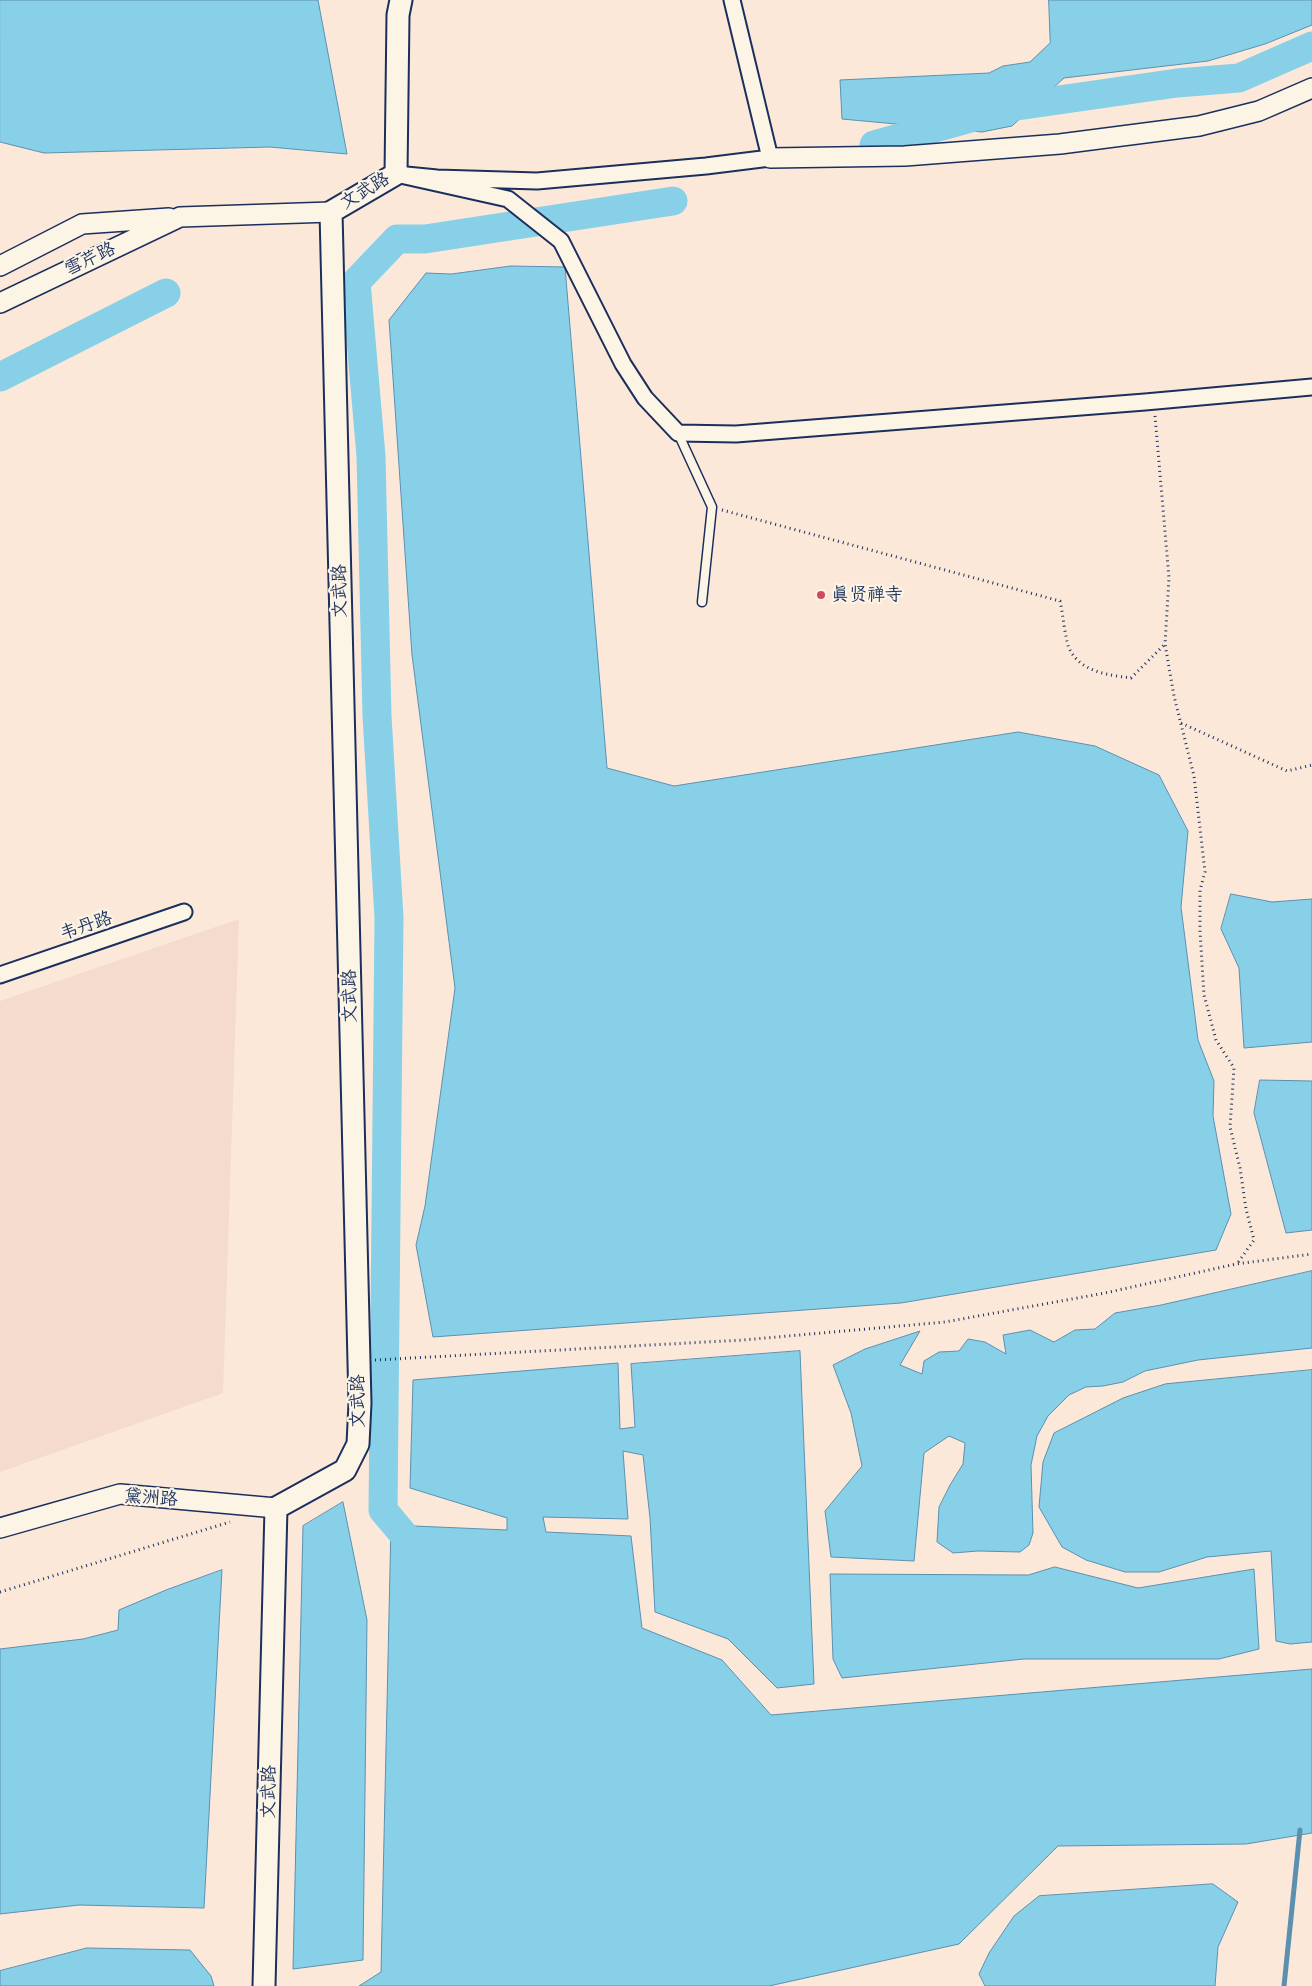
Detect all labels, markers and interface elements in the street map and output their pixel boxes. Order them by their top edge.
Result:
street label: 文武路 [336,168,394,214]
street label: 雪芹路 [61,238,119,280]
street label: 文武路 [329,564,351,618]
place label: 真贤禅寺 [831,584,903,606]
marker: 真贤禅寺 [815,589,827,601]
street label: 韦丹路 [57,907,115,945]
street label: 文武路 [339,969,361,1023]
street label: 文武路 [347,1374,369,1428]
street label: 黛洲路 [123,1485,179,1511]
street label: 文武路 [258,1765,280,1819]

